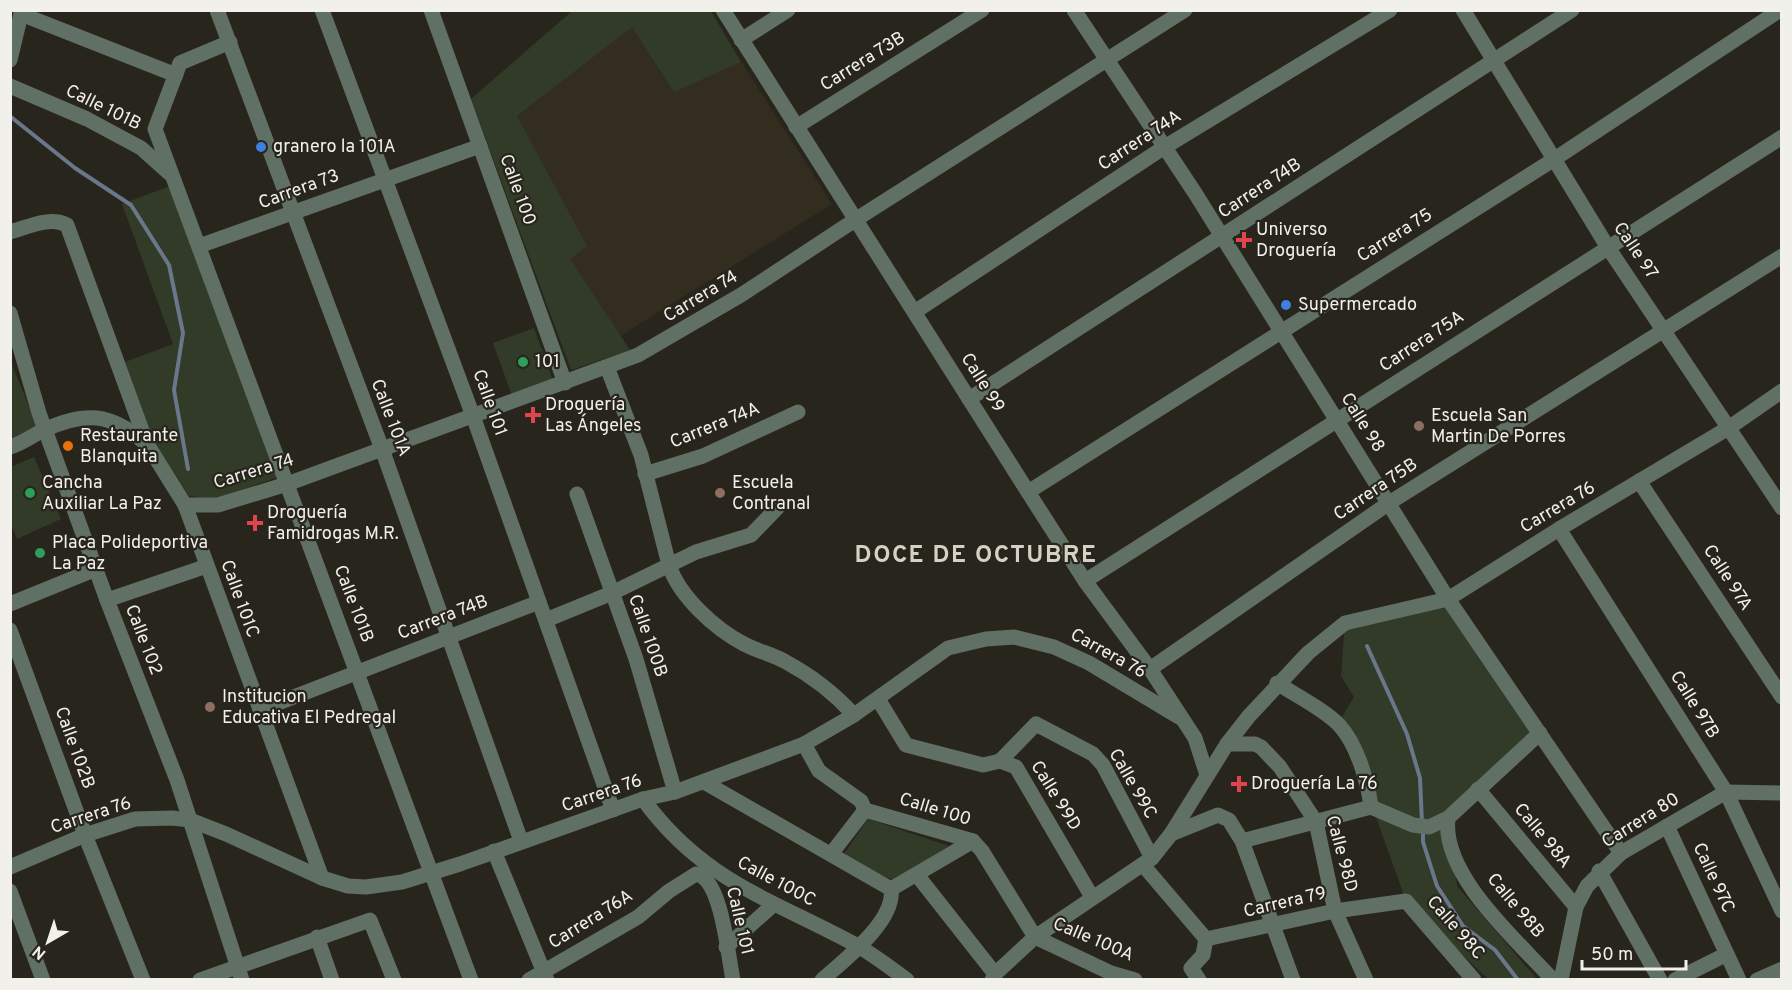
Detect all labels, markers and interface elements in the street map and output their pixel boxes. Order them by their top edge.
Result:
street label: Carrera 73B [816,27,910,97]
street label: Calle 101B [61,80,145,136]
street label: Carrera 74A [1094,105,1186,177]
place label: granero la 101A [273,136,396,159]
marker: granero la 101A [254,140,268,154]
street label: Calle 100 [494,151,540,229]
street label: Carrera 74B [1214,154,1306,224]
street label: Carrera 73 [255,165,343,215]
street label: Carrera 75 [1353,204,1437,268]
street label: Calle 97 [1608,218,1662,284]
place label: Universo Droguería [1256,219,1336,263]
marker: Universo Droguería [1237,233,1251,247]
street label: Carrera 74 [659,266,743,328]
place label: Supermercado [1298,294,1417,317]
marker: Supermercado [1279,298,1293,312]
street label: Carrera 75A [1375,306,1469,378]
street label: Calle 99 [955,349,1009,417]
place label: 101 [535,351,560,374]
marker: 101 [516,355,530,369]
street label: Calle 101 [466,366,512,440]
street label: Calle 101A [365,376,415,460]
street label: Calle 98 [1335,389,1389,457]
place label: Droguería Las Ángeles [545,394,642,438]
street label: Carrera 74A [667,398,763,454]
place label: Escuela San Martin De Porres [1431,405,1566,449]
marker: Droguería Las Ángeles [526,408,540,422]
marker: Escuela San Martin De Porres [1412,419,1426,433]
place label: Restaurante Blanquita [80,425,178,469]
marker: Restaurante Blanquita [61,439,75,453]
street label: Carrera 74 [211,449,297,495]
street label: Carrera 75B [1329,453,1423,527]
place label: Cancha Auxiliar La Paz [42,472,162,516]
place label: Escuela Contranal [732,472,810,516]
street label: Carrera 76 [1516,477,1600,539]
marker: Cancha Auxiliar La Paz [23,486,37,500]
marker: Escuela Contranal [713,486,727,500]
place label: Droguería Famidrogas M.R. [267,502,399,546]
marker: Droguería Famidrogas M.R. [248,516,262,530]
place label: Placa Polideportiva La Paz [52,532,208,576]
district label: DOCE DE OCTUBRE [855,541,1097,571]
street label: Calle 97A [1697,541,1757,615]
marker: Placa Polideportiva La Paz [33,546,47,560]
street label: Calle 101C [214,557,264,641]
street label: Calle 101B [328,562,378,646]
street label: Carrera 74B [395,590,491,646]
street label: Calle 100B [622,592,672,680]
street label: Calle 102 [119,601,167,679]
street label: Carrera 76 [1066,624,1150,684]
street label: Calle 97B [1664,667,1724,743]
place label: Institucion Educativa El Pedregal [222,686,396,730]
marker: Institucion Educativa El Pedregal [203,700,217,714]
street label: Calle 102B [49,704,99,792]
street label: Calle 99C [1103,745,1161,823]
street label: Calle 99D [1025,757,1085,835]
street label: Carrera 76 [559,770,645,818]
place label: Droguería La 76 [1251,773,1378,796]
marker: Droguería La 76 [1232,777,1246,791]
street label: Calle 100 [896,788,974,832]
street label: Carrera 80 [1598,788,1684,854]
street label: Carrera 76 [48,792,134,840]
street label: Calle 98A [1508,799,1576,873]
street label: Calle 98D [1320,813,1362,895]
street label: Calle 97C [1687,839,1739,917]
street label: Calle 100C [733,852,819,912]
street label: Calle 98B [1481,869,1549,943]
street label: Carrera 79 [1241,882,1329,924]
street label: Carrera 76A [544,885,638,955]
street label: Calle 101 [720,885,758,957]
street label: Calle 98C [1421,891,1489,965]
north arrow [18,912,78,972]
street label: Calle 100A [1049,913,1137,967]
scale bar [1582,933,1686,971]
text: N [29,941,51,963]
text: 50 m [1591,944,1633,967]

